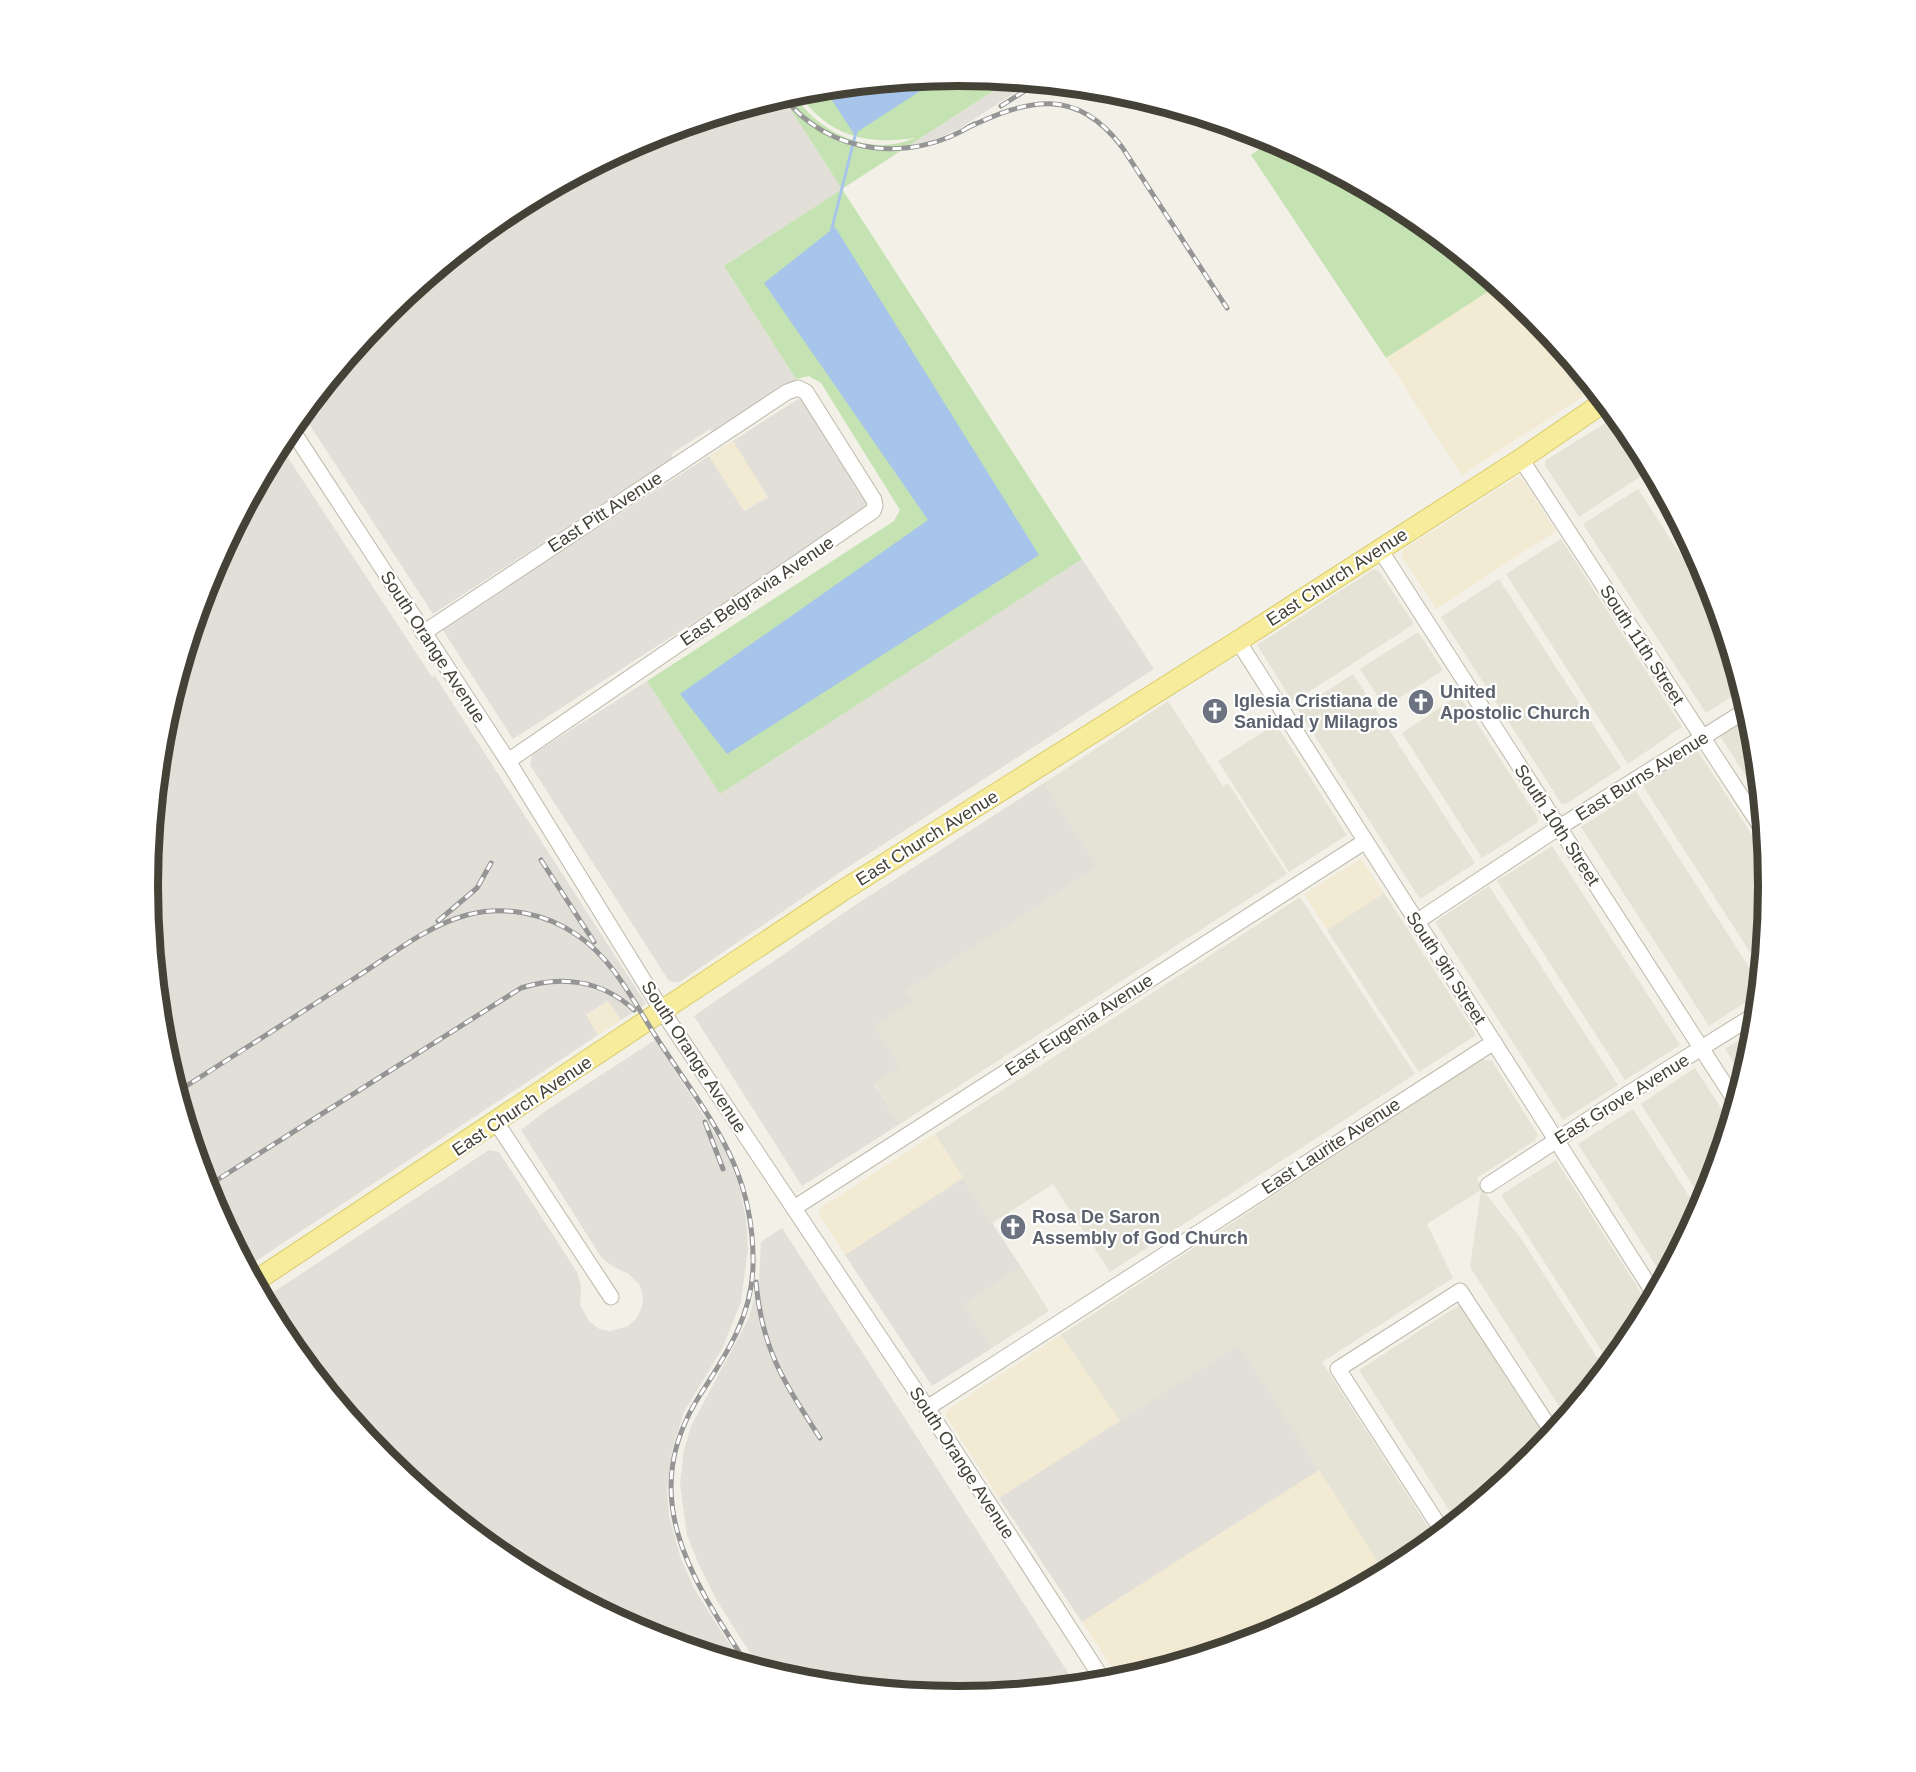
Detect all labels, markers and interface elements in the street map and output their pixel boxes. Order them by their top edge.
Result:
street label: East Pitt Avenue [544,468,666,556]
street label: East Church Avenue [1263,524,1411,630]
street label: East Belgravia Avenue [676,532,838,650]
street label: South Orange Avenue [376,567,490,727]
street label: South 11th Street [1596,581,1688,709]
place label: United Apostolic Church [1440,682,1590,723]
church icon: United Apostolic Church [1406,687,1436,717]
place label: Iglesia Cristiana de Sanidad y Milagros [1234,691,1398,732]
church icon: Iglesia Cristiana de Sanidad y Milagros [1200,696,1230,726]
street label: East Burns Avenue [1572,727,1712,825]
street label: South 10th Street [1510,761,1604,889]
street label: East Church Avenue [852,786,1002,890]
street label: South 9th Street [1402,908,1490,1028]
street label: East Eugenia Avenue [1002,970,1156,1080]
street label: South Orange Avenue [637,977,751,1137]
street label: East Grove Avenue [1551,1050,1693,1148]
street label: East Church Avenue [449,1052,595,1160]
street label: East Laurite Avenue [1258,1094,1404,1198]
place label: Rosa De Saron Assembly of God Church [1032,1207,1248,1248]
church icon: Rosa De Saron Assembly of God Church [998,1212,1028,1242]
street label: South Orange Avenue [905,1383,1019,1543]

